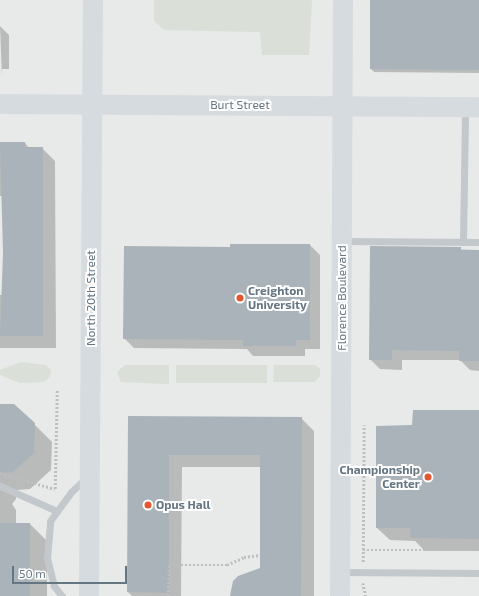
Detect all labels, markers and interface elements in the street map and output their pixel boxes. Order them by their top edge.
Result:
street label: Burt Street [210,98,270,112]
street label: Florence Boulevard [335,245,349,351]
street label: North 20th Street [84,250,98,346]
place label: Creighton University [248,284,307,312]
marker: Creighton University [235,293,245,303]
place label: Championship Center [339,463,420,491]
marker: Championship Center [423,472,433,482]
place label: Opus Hall [156,498,211,512]
marker: Opus Hall [143,500,153,510]
scale bar [14,558,129,584]
text: 50 m [19,566,46,580]

